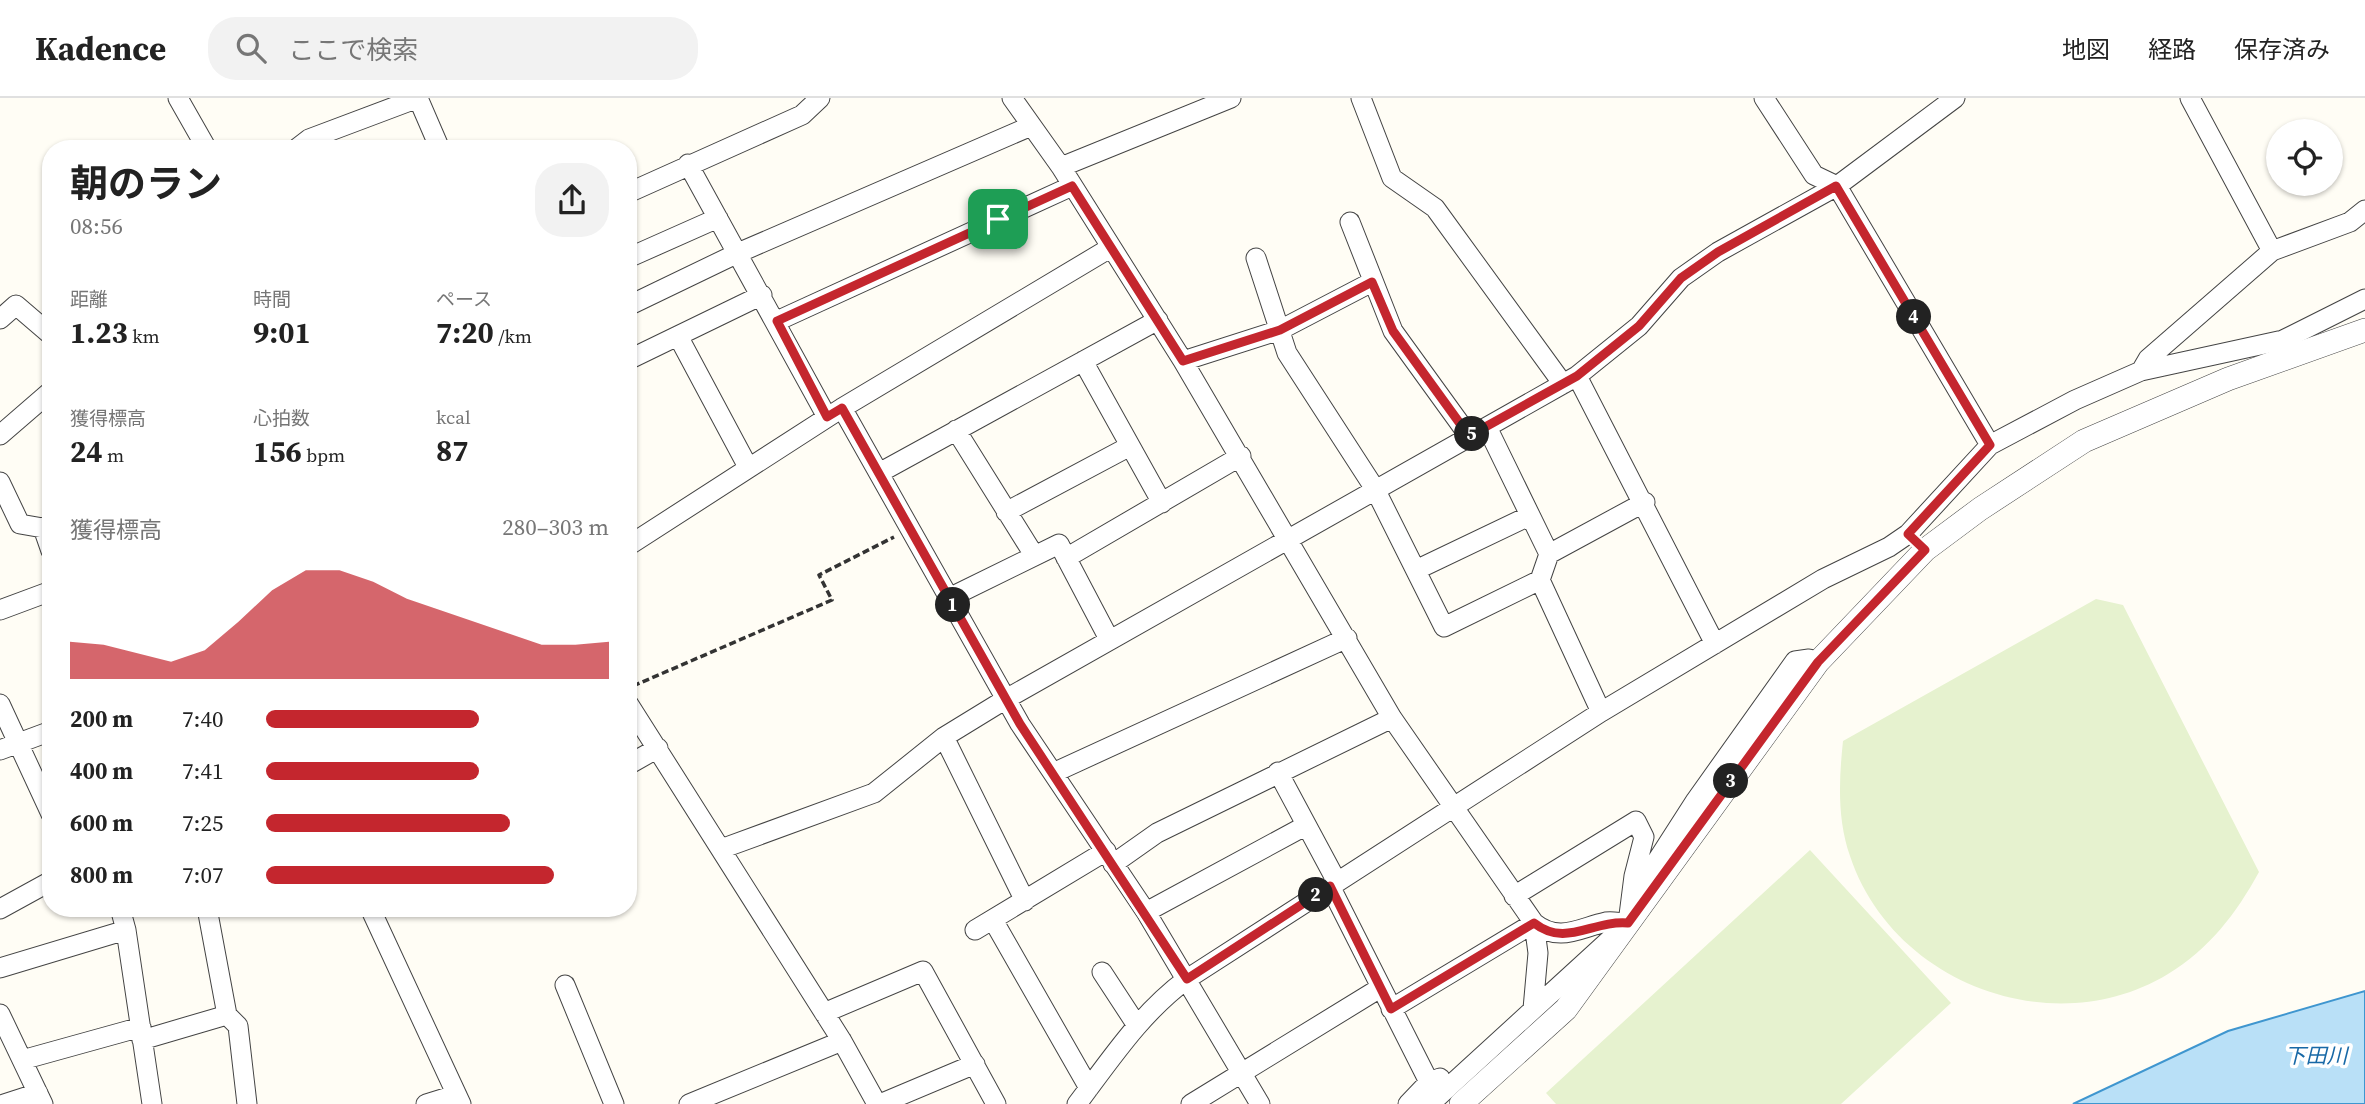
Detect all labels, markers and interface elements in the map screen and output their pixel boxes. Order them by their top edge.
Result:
search box [208,17,698,80]
text: Kadence [35,26,166,71]
icon: search [232,29,270,67]
text: ここで検索 [288,32,418,68]
text: 地図 [2062,33,2110,66]
text: 経路 [2148,33,2196,66]
text: 保存済み [2234,33,2330,66]
map controls [2266,119,2343,196]
button: locate [2266,119,2343,196]
text: 朝のラン [70,158,222,210]
button: share [535,163,609,237]
pin [968,189,1028,249]
icon: arrive [979,200,1017,238]
text: 08:56 [70,210,123,242]
text: 距離 [70,286,108,312]
text: 時間 [253,286,291,312]
text: ペース [436,286,492,312]
pin: 4 [1896,300,1932,334]
text: 4 [1908,303,1919,329]
text: 1.23 [70,312,128,353]
text: 9:01 [253,312,311,353]
text: 7:20 [436,312,494,353]
text: km [128,323,160,349]
text: /km [494,323,532,349]
text: kcal [436,404,471,430]
text: 獲得標高 [70,405,146,431]
text: 心拍数 [253,405,310,431]
pin: 5 [1454,416,1490,452]
text: 5 [1466,420,1477,446]
text: 87 [436,430,469,471]
text: 24 [70,431,103,472]
text: 156 [253,431,302,472]
text: m [103,442,124,468]
text: bpm [302,442,345,468]
text: 280–303 m [502,511,609,543]
text: 獲得標高 [70,514,162,546]
pin: 1 [936,588,970,622]
text: 1 [947,591,958,617]
text: 200 m [70,703,133,735]
text: 7:40 [182,703,223,735]
text: 400 m [70,755,133,787]
text: 7:41 [182,755,223,787]
pin: 3 [1714,764,1748,798]
text: 3 [1725,767,1736,793]
text: 600 m [70,807,133,839]
text: 7:25 [182,807,223,839]
text: 800 m [70,859,133,891]
text: 7:07 [182,859,223,891]
pin: 2 [1298,878,1334,912]
text: 2 [1310,881,1321,907]
water label: 下田川 [2285,1041,2349,1070]

